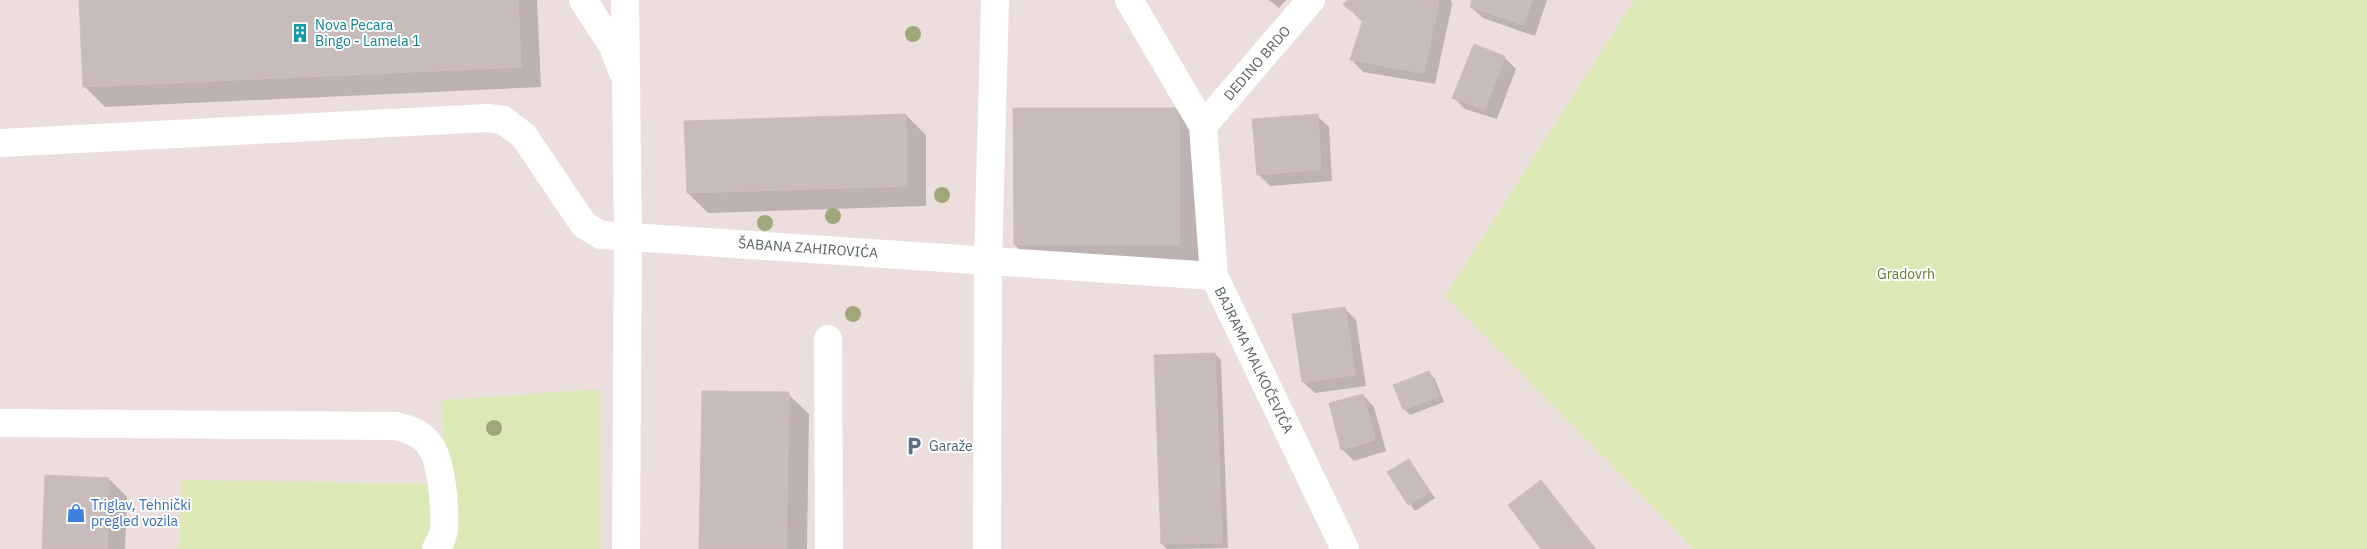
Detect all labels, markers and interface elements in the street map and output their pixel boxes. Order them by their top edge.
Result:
place label: Nova Pecara Bingo - Lamela 1 [315,16,420,50]
building icon: Nova Pecara Bingo - Lamela 1 [289,22,311,44]
street label: DEDINO BRDO [1220,22,1294,104]
street label: ŠABANA ZAHIROVIĆA [737,233,879,262]
park label: Gradovrh [1877,265,1935,283]
street label: BAJRAMA MALKOČEVIĆA [1211,283,1298,436]
parking icon: Garaže [903,435,925,457]
place label: Garaže [929,437,973,455]
place label: Triglav, Tehnički pregled vozila [91,496,191,530]
shop icon: Triglav, Tehnički pregled vozila [65,502,87,524]

